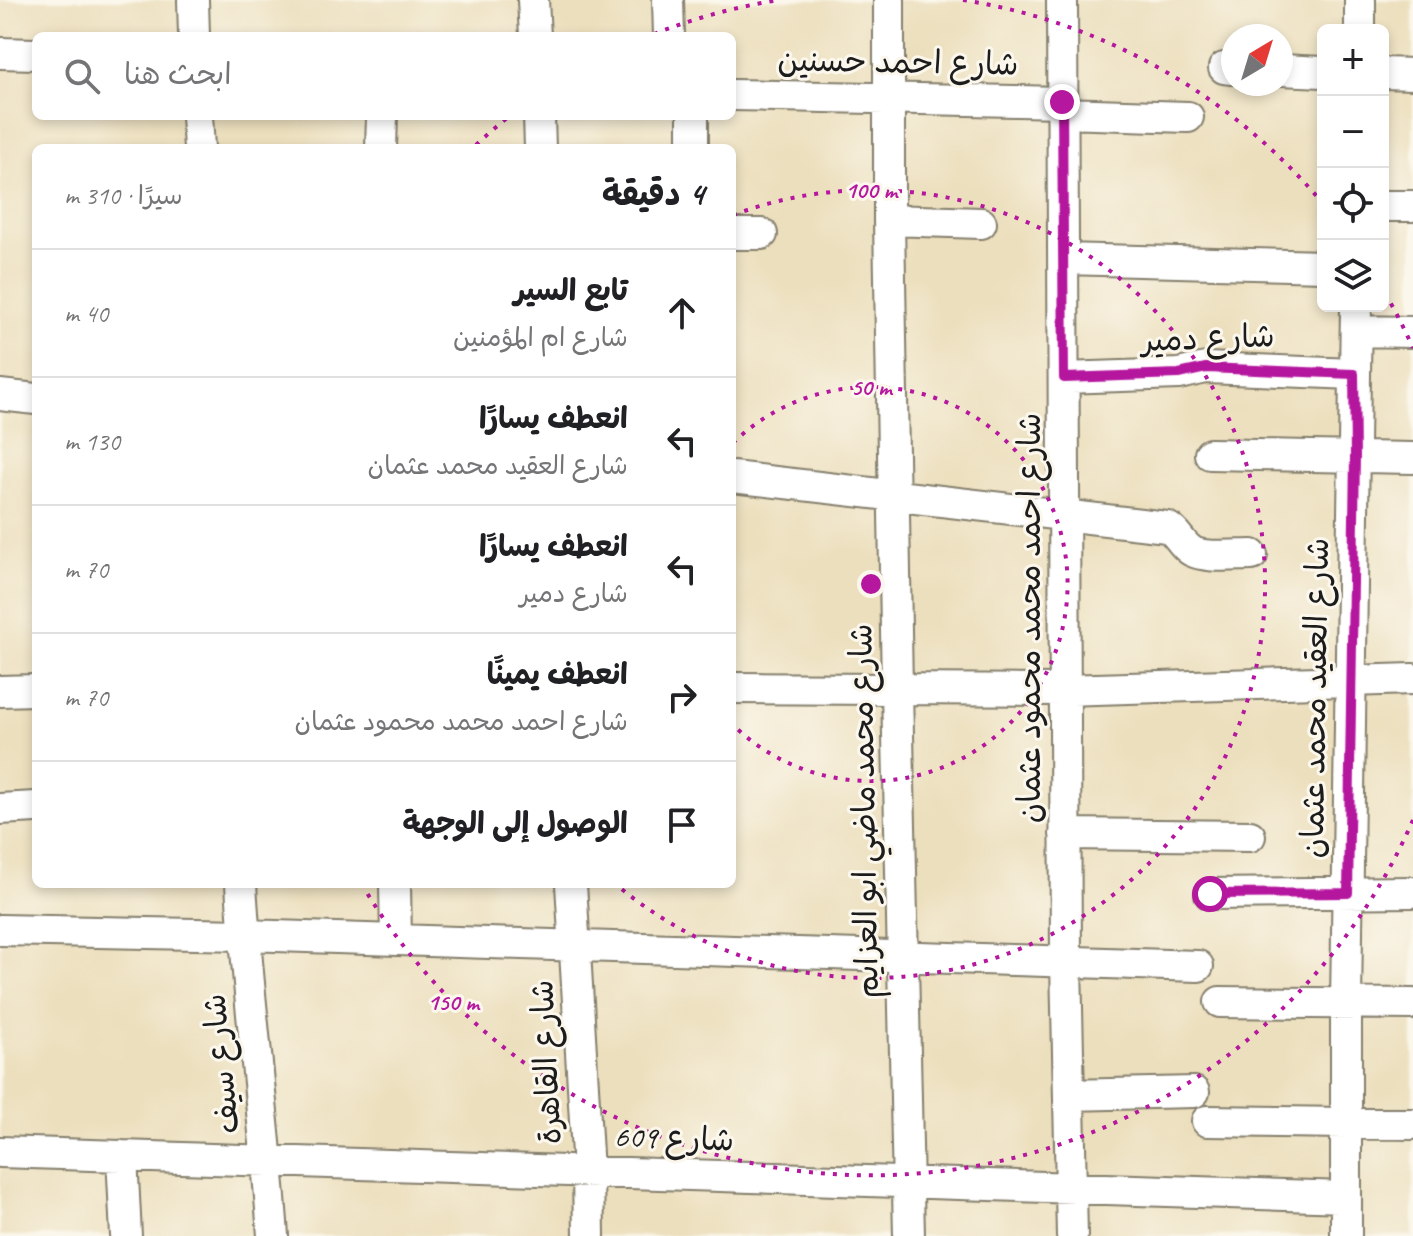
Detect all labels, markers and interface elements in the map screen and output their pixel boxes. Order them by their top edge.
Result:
north arrow [1221,24,1293,96]
map controls [1317,24,1389,312]
button: + [1317,24,1389,96]
search box [32,32,736,120]
street label: شارع احمد حسنين [777,39,1019,87]
icon: search [60,54,104,98]
text: ابحث هنا [124,55,232,93]
route end [1044,84,1080,120]
button: − [1317,96,1389,168]
button: locate [1317,168,1389,240]
text: 4 دقيقة [602,172,704,215]
text: 100 m [845,175,899,205]
text: سيرًا · 310 m [64,179,183,212]
button: layers [1317,240,1389,312]
text: تابع السير [514,271,628,309]
icon: ahead [660,291,704,335]
text: 40 m [64,297,108,330]
street label: شارع دمير [1138,315,1275,363]
text: شارع ام المؤمنين [453,321,628,354]
text: 50 m [851,372,894,402]
text: انعطف يسارًا [479,399,628,437]
street label: شارع احمد محمد محمود عثمان [1009,413,1052,823]
icon: left [660,419,704,463]
text: 130 m [64,425,120,458]
text: شارع العقيد محمد عثمان [368,449,628,482]
text: انعطف يسارًا [479,527,628,565]
street label: شارع العقيد محمد عثمان [1292,537,1340,859]
icon: left [660,547,704,591]
text: 70 m [64,553,108,586]
centre of rings [857,570,885,598]
text: شارع دمير [520,577,628,610]
street label: شارع محمد ماضي ابو العزايم [840,623,895,999]
text: انعطف يمينًا [487,655,628,693]
icon: right [660,675,704,719]
text: 70 m [64,681,108,714]
text: شارع احمد محمد محمود عثمان [295,705,628,738]
icon: arrive [660,803,704,847]
text: الوصول إلى الوجهة [403,804,628,842]
route start [1192,876,1228,912]
street label: شارع القاهرة [521,979,573,1145]
text: 150 m [427,987,481,1017]
street label: شارع سيف [193,992,251,1136]
street label: شارع 609 [613,1115,735,1163]

